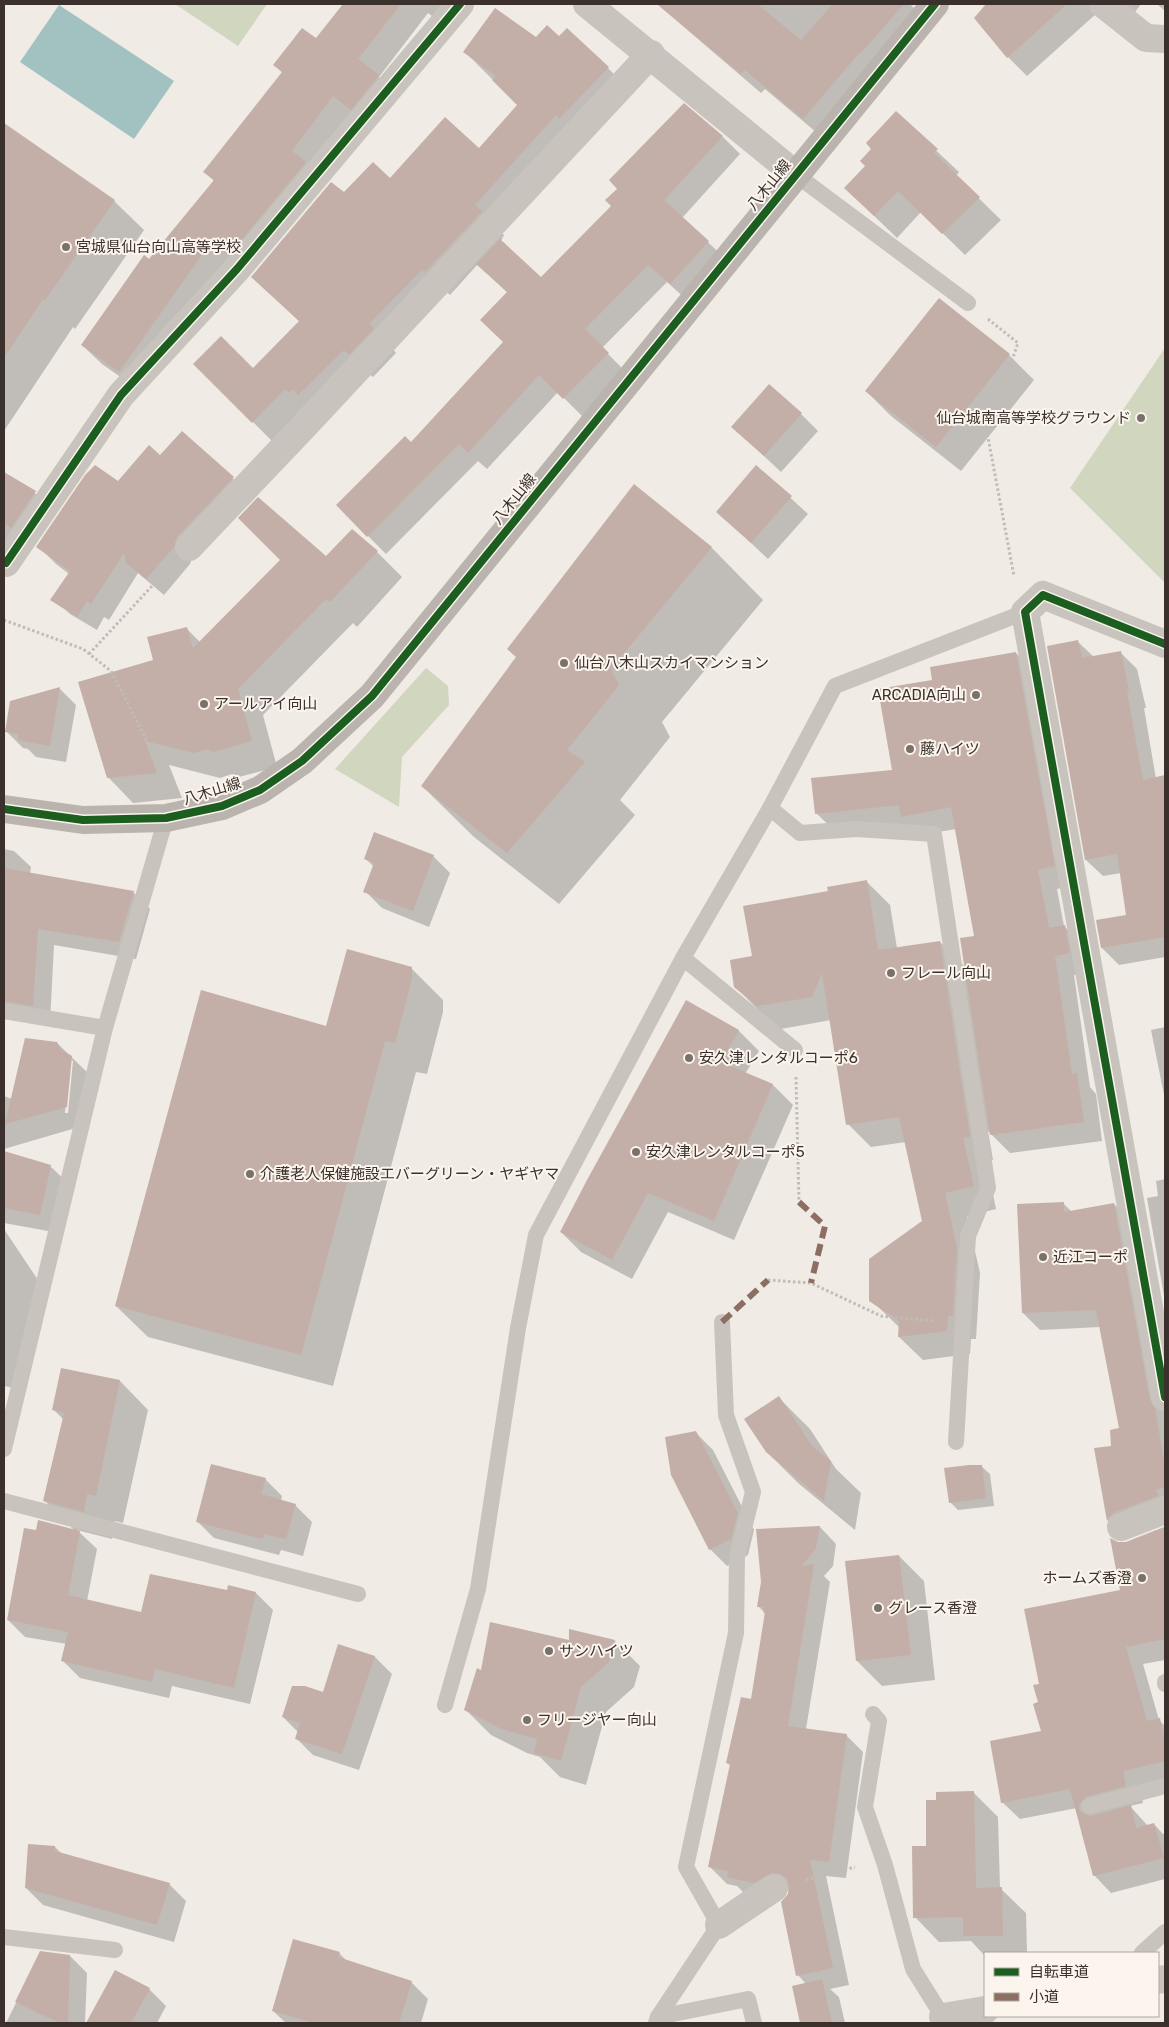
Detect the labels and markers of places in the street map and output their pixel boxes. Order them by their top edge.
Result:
place label: 宮城県仙台向山高等学校 [76,238,241,256]
marker: 宮城県仙台向山高等学校 [60,241,72,253]
place label: 仙台城南高等学校グラウンド [936,409,1131,427]
marker: 仙台城南高等学校グラウンド [1135,412,1147,424]
place label: 仙台八木山スカイマンション [574,654,769,672]
marker: 仙台八木山スカイマンション [558,657,570,669]
place label: ARCADIA向山 [872,686,966,704]
marker: ARCADIA向山 [970,689,982,701]
place label: アールアイ向山 [214,695,317,713]
marker: アールアイ向山 [198,698,210,710]
place label: 藤ハイツ [920,740,980,758]
marker: 藤ハイツ [904,743,916,755]
place label: フレール向山 [901,964,991,982]
marker: フレール向山 [885,967,897,979]
place label: 安久津レンタルコーポ6 [699,1049,858,1067]
marker: 安久津レンタルコーポ6 [683,1052,695,1064]
place label: 安久津レンタルコーポ5 [646,1143,805,1161]
marker: 安久津レンタルコーポ5 [630,1146,642,1158]
place label: 介護老人保健施設エバーグリーン・ヤギヤマ [260,1165,559,1183]
marker: 介護老人保健施設エバーグリーン・ヤギヤマ [244,1168,256,1180]
place label: 近江コーポ [1053,1248,1128,1266]
marker: 近江コーポ [1037,1251,1049,1263]
place label: ホームズ香澄 [1042,1569,1132,1587]
marker: ホームズ香澄 [1136,1572,1148,1584]
place label: グレース香澄 [888,1599,977,1617]
marker: グレース香澄 [872,1602,884,1614]
place label: サンハイツ [559,1642,634,1660]
marker: サンハイツ [543,1645,555,1657]
place label: フリージヤー向山 [537,1711,657,1729]
marker: フリージヤー向山 [521,1714,533,1726]

